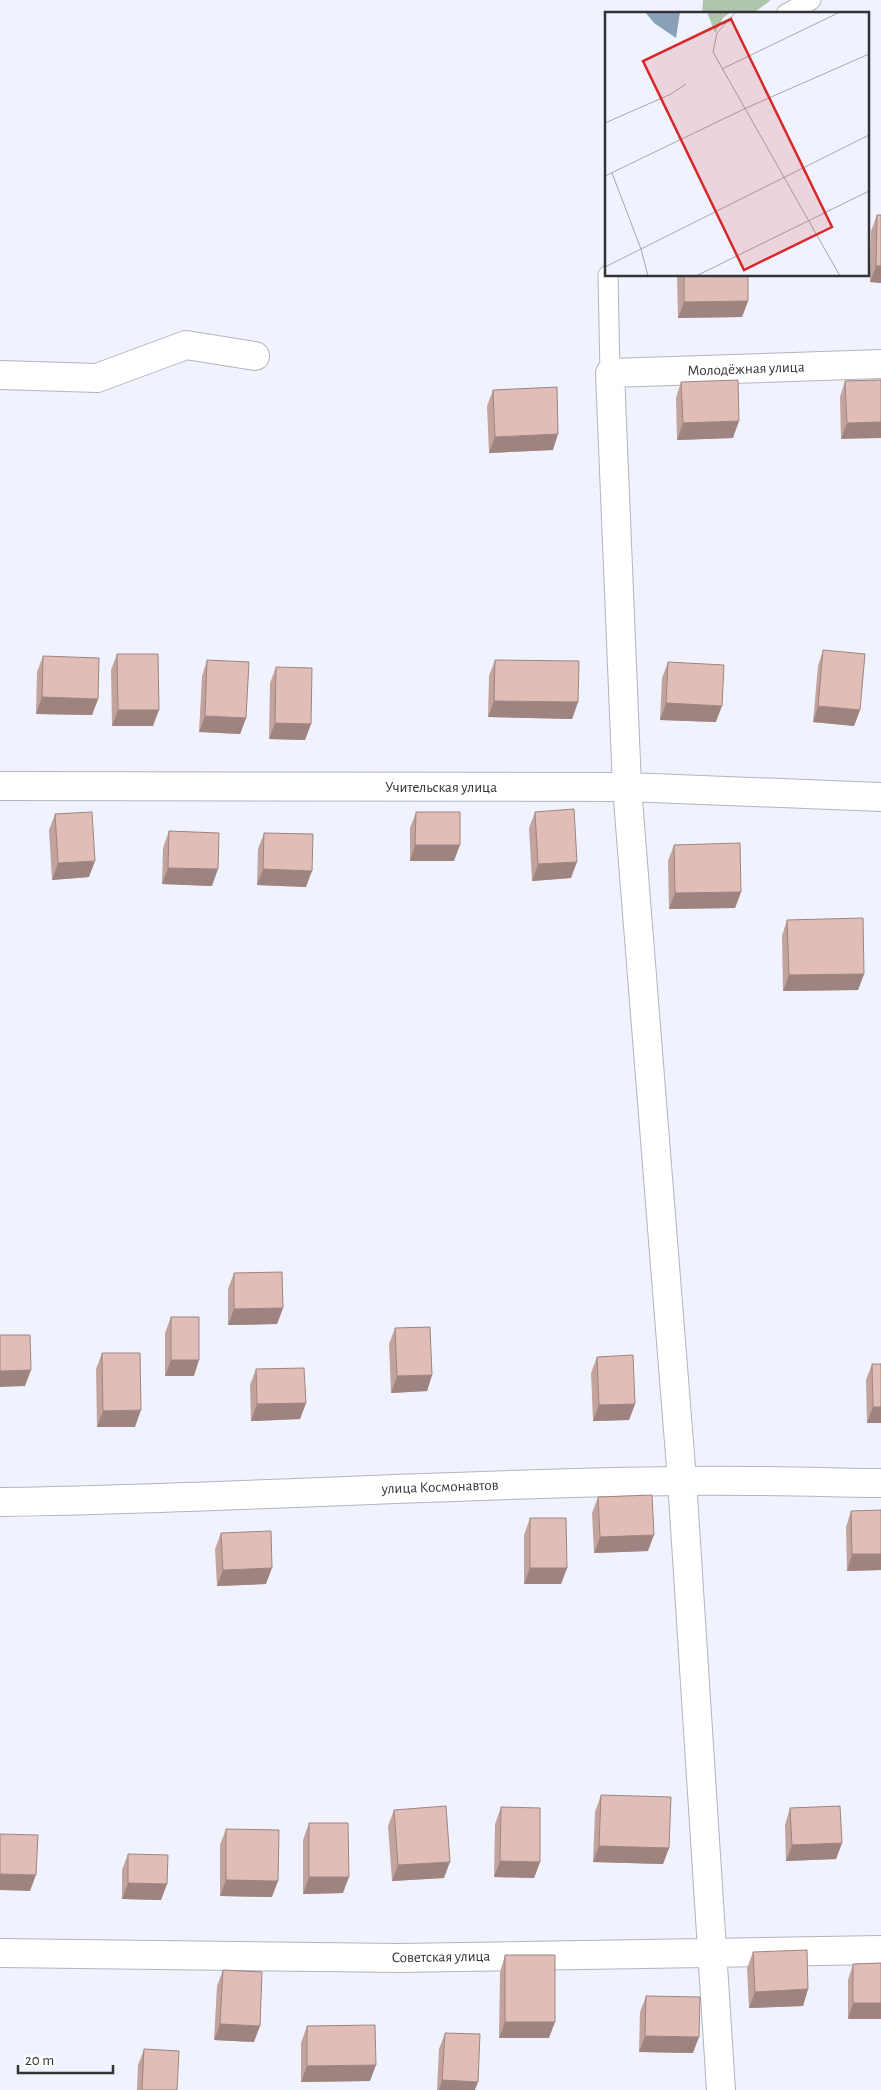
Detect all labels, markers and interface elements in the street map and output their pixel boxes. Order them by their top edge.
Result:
inset map [605,12,868,276]
street label: Молодёжная улица [687,359,805,379]
street label: Учительская улица [385,780,497,795]
street label: улица Космонавтов [380,1477,499,1497]
street label: Советская улица [392,1949,491,1965]
scale bar [18,2042,112,2074]
text: 20 m [25,2053,54,2068]

